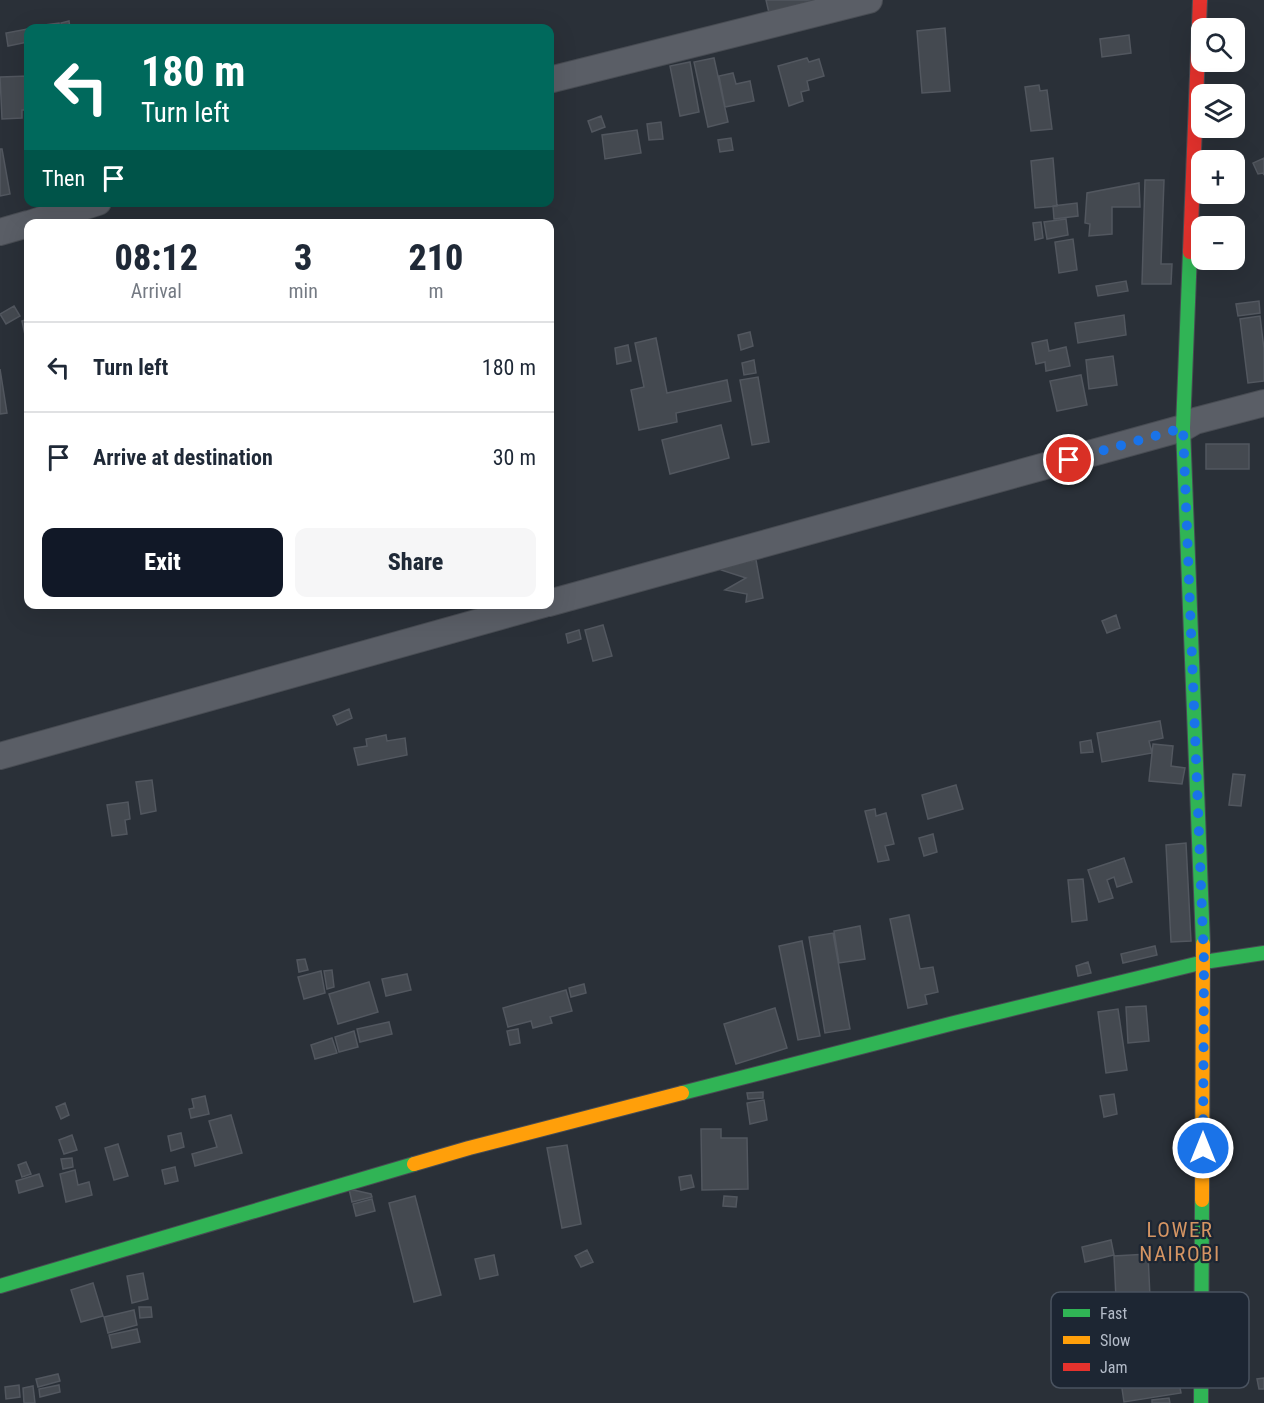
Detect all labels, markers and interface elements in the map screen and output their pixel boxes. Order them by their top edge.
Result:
map controls [1191,18,1245,270]
button: search [1191,18,1245,72]
text: 180 m [141,47,246,96]
icon: left [42,48,120,126]
button: layers [1191,84,1245,138]
text: Turn left [141,97,230,129]
button: + [1191,150,1245,204]
icon: arrive [97,162,130,195]
text: Then [42,166,85,191]
button: − [1191,216,1245,270]
text: 08:12 [115,237,198,279]
text: 3 [294,237,312,279]
text: 210 [408,237,463,279]
text: Arrival [131,279,182,303]
text: min [289,279,318,303]
text: m [428,279,443,303]
icon: left [42,351,75,384]
text: Turn left [93,355,168,380]
text: 180 m [482,355,536,380]
pin [1043,434,1094,485]
icon: arrive [42,441,75,474]
icon: arrive [1052,443,1085,476]
text: Arrive at destination [93,445,273,470]
text: 30 m [493,445,536,470]
button: Exit [42,528,283,597]
button: Share [295,528,536,597]
position arrow [1171,1116,1235,1180]
district label: LOWER NAIROBI [1139,1218,1221,1266]
legend [1051,1292,1249,1388]
text: Fast [1100,1304,1127,1323]
text: Slow [1100,1331,1130,1350]
text: Jam [1100,1358,1127,1377]

